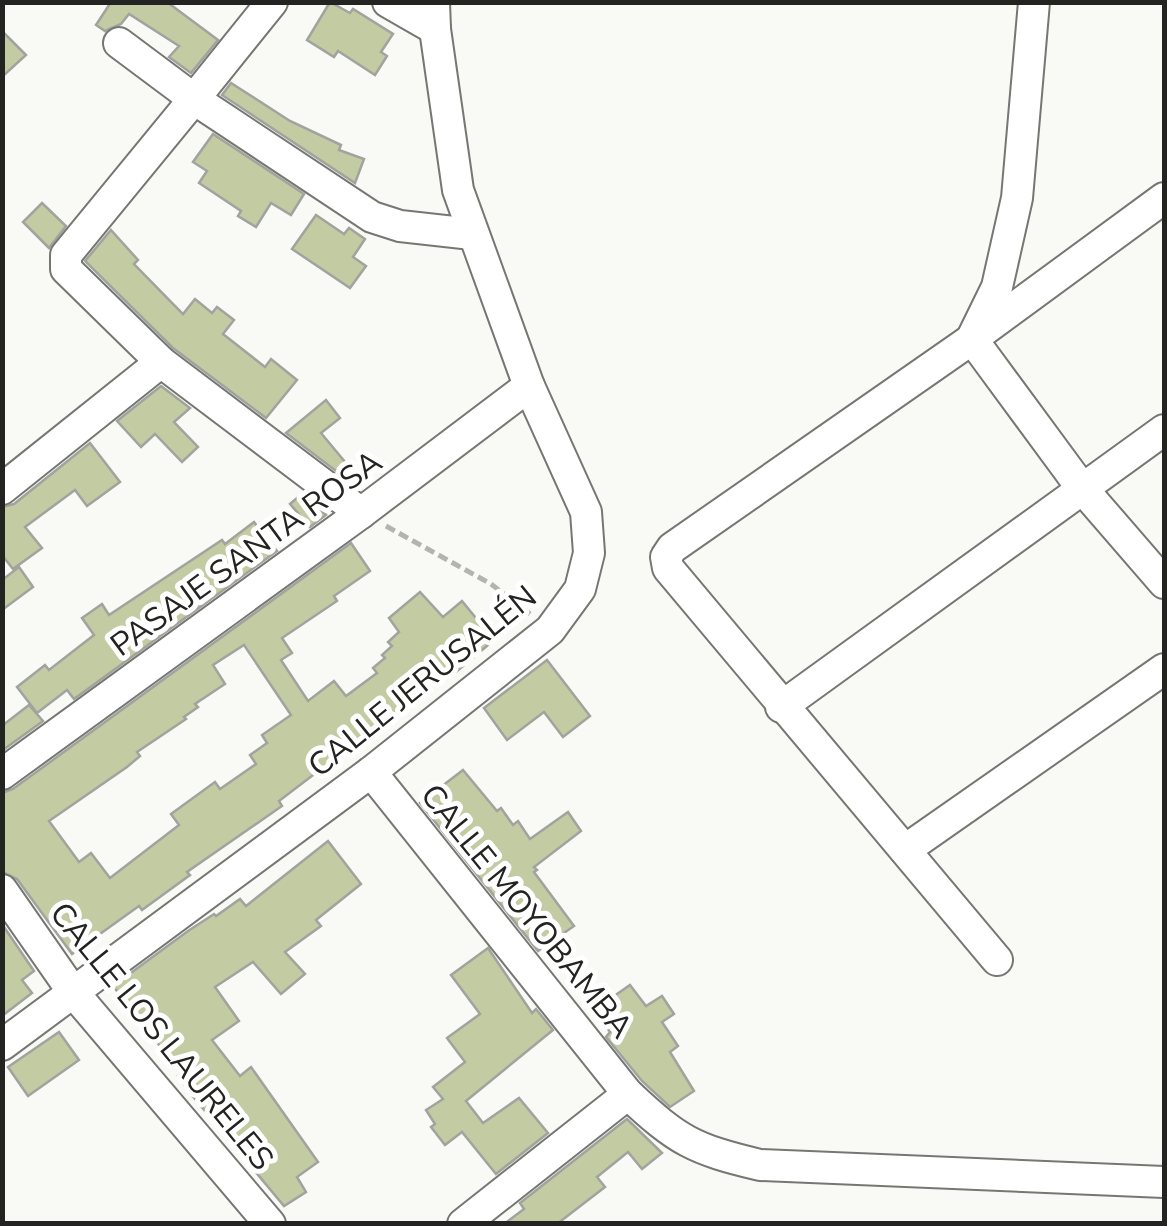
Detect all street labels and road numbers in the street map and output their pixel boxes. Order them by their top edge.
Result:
street label: PASAJE SANTA ROSA [102,440,391,667]
street label: CALLE JERUSALÉN [299,576,546,787]
street label: CALLE MOYOBAMBA [411,775,643,1047]
street label: CALLE LOS LAURELES [40,893,283,1179]

